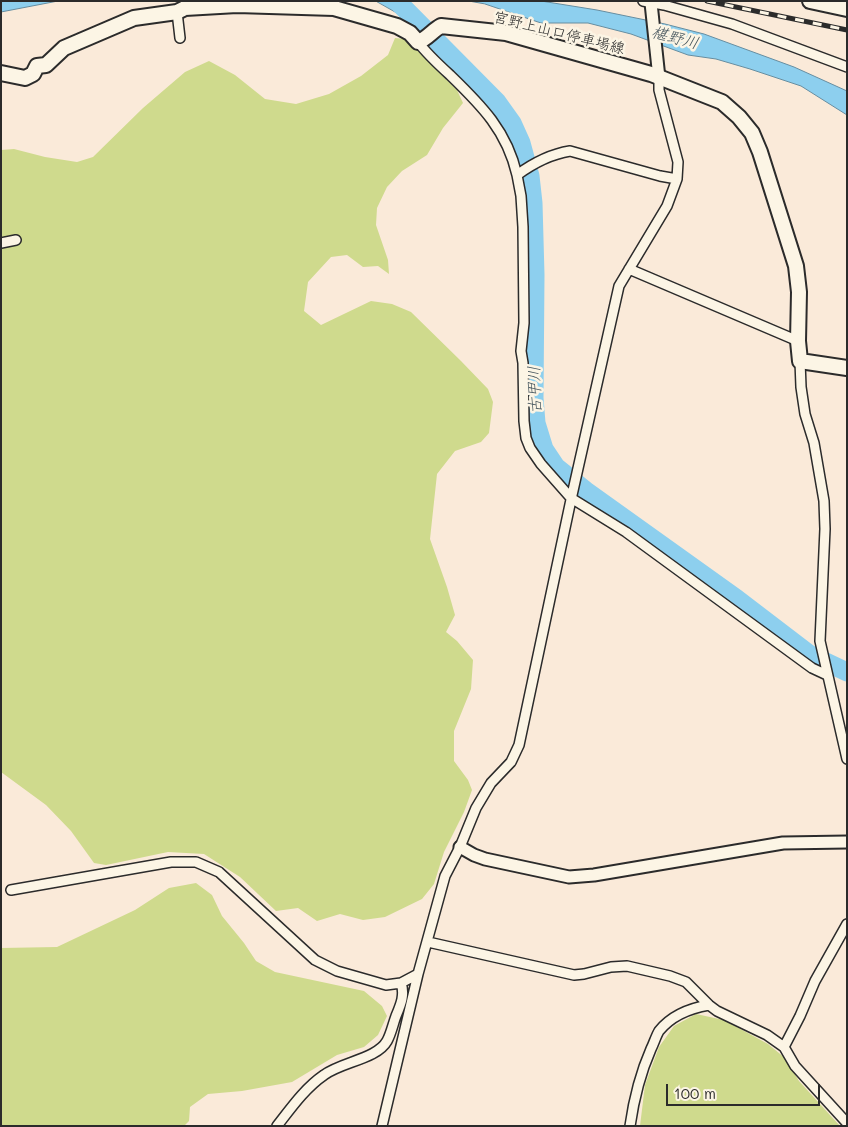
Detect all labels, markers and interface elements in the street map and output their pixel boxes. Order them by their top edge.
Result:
street label: 宮野上山口停車場線 [491,8,627,58]
water label: 椹野川 [649,23,701,53]
water label: 古甲川 [525,366,545,414]
scale bar [668,1074,822,1106]
text: 100 m [674,1083,716,1103]

